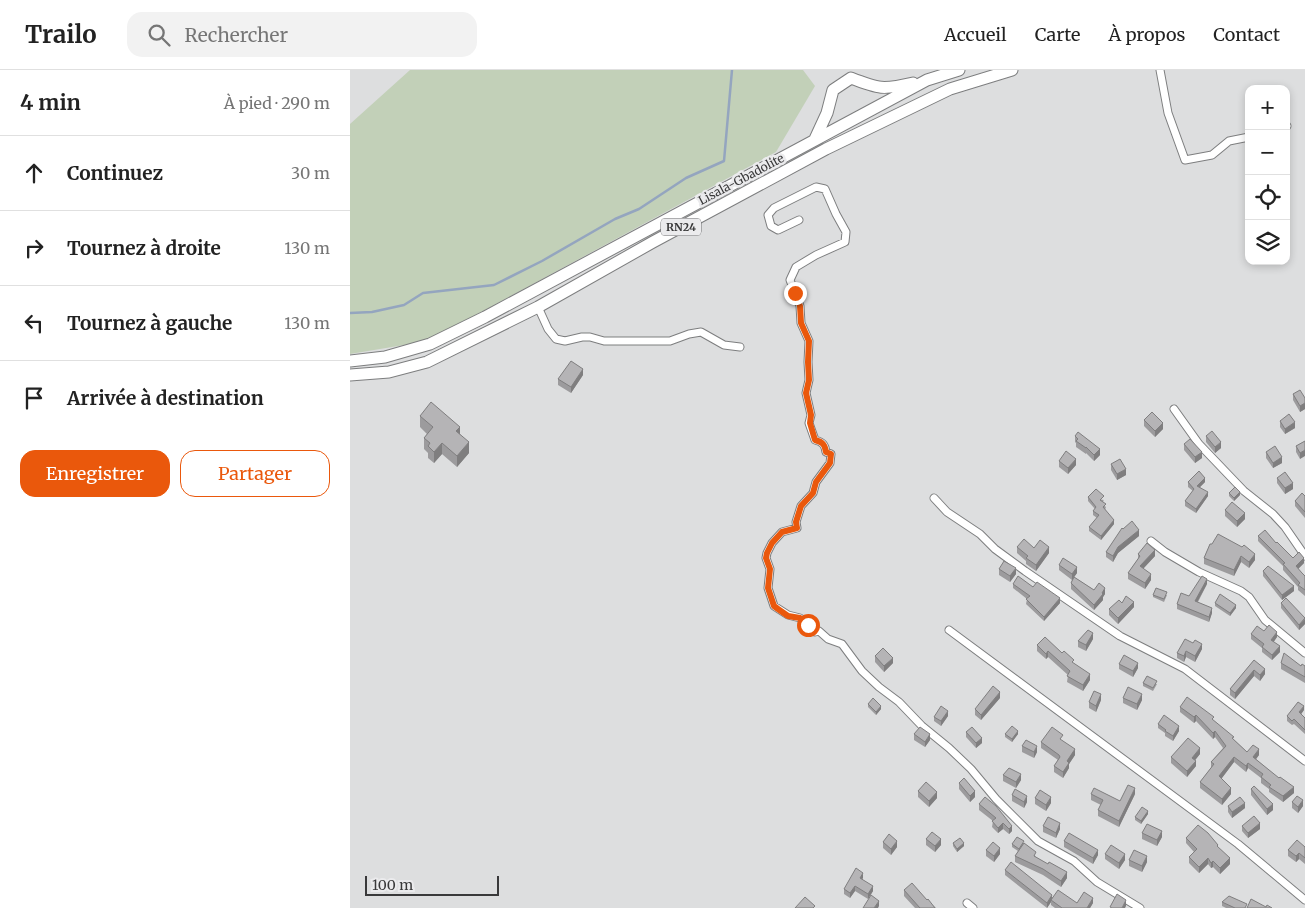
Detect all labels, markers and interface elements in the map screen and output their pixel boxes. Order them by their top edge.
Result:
search box [127,12,477,57]
text: Trailo [25,19,97,50]
icon: search [145,21,173,49]
text: Rechercher [185,23,288,47]
text: Accueil [944,23,1007,46]
text: Carte [1035,23,1080,46]
text: À propos [1108,23,1185,46]
text: Contact [1213,23,1280,46]
map controls [1245,85,1290,265]
button: + [1245,85,1290,130]
text: 4 min [20,89,81,116]
text: À pied · 290 m [224,93,330,113]
button: − [1245,130,1290,175]
street label: Lisala-Gbadolite [696,150,786,208]
icon: ahead [20,159,48,187]
text: Continuez [67,161,163,185]
text: 30 m [291,163,330,183]
button: locate [1245,175,1290,220]
road number: RN24 [661,218,701,236]
button: layers [1245,220,1290,265]
icon: right [20,234,48,262]
text: Tournez à droite [67,236,221,260]
text: 130 m [284,238,330,258]
route end [784,282,807,305]
icon: left [20,309,48,337]
text: Tournez à gauche [67,311,232,335]
text: 130 m [284,313,330,333]
icon: arrive [20,384,48,412]
text: Arrivée à destination [67,386,264,410]
button: Enregistrer [20,450,170,497]
button: Partager [180,450,330,497]
route start [797,614,820,637]
scale bar [365,873,499,896]
text: 100 m [372,876,413,894]

